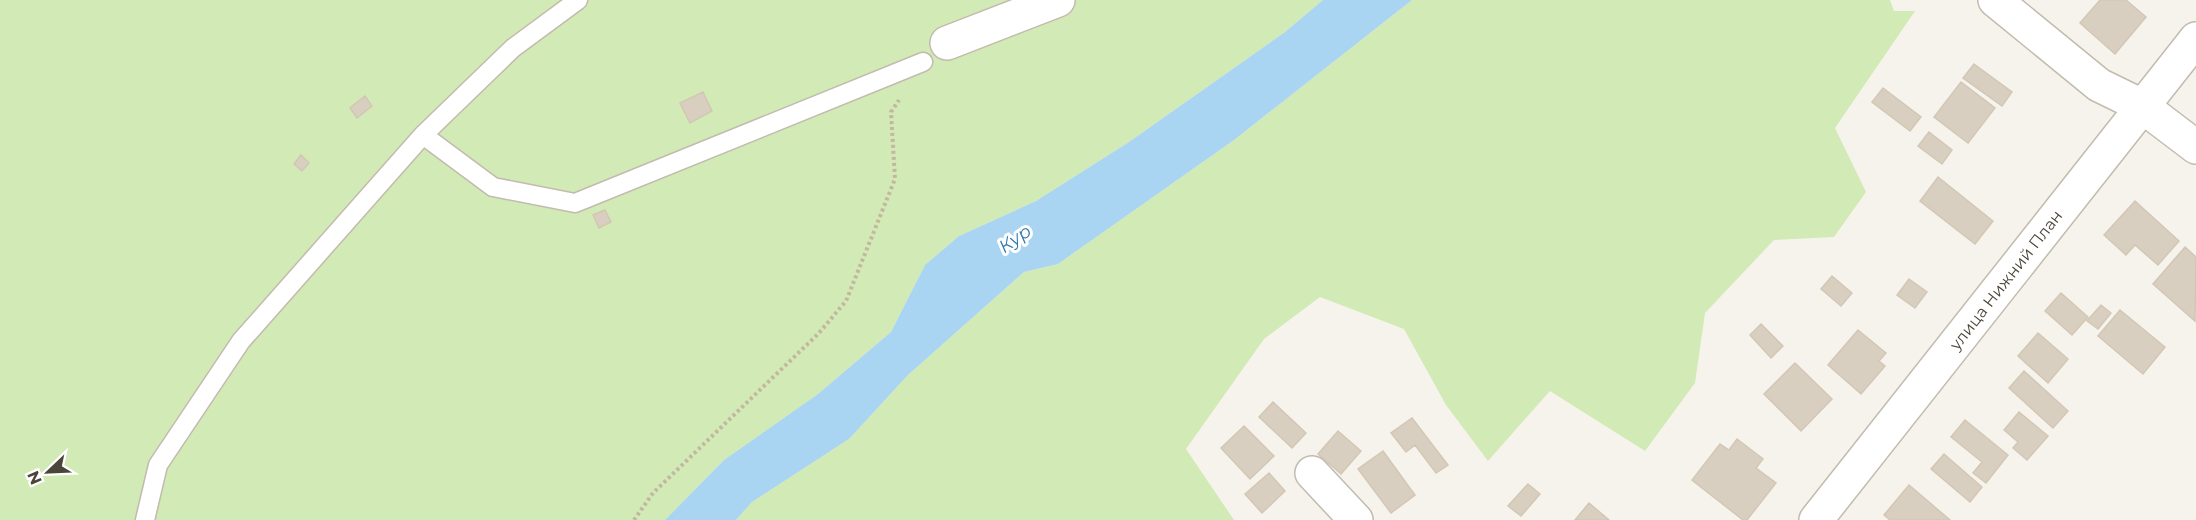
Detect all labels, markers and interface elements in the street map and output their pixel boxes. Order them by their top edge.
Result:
street label: улица Нижний План [1945,206,2066,354]
water label: Кур [994,220,1036,258]
north arrow [18,442,78,502]
text: N [23,468,46,487]

